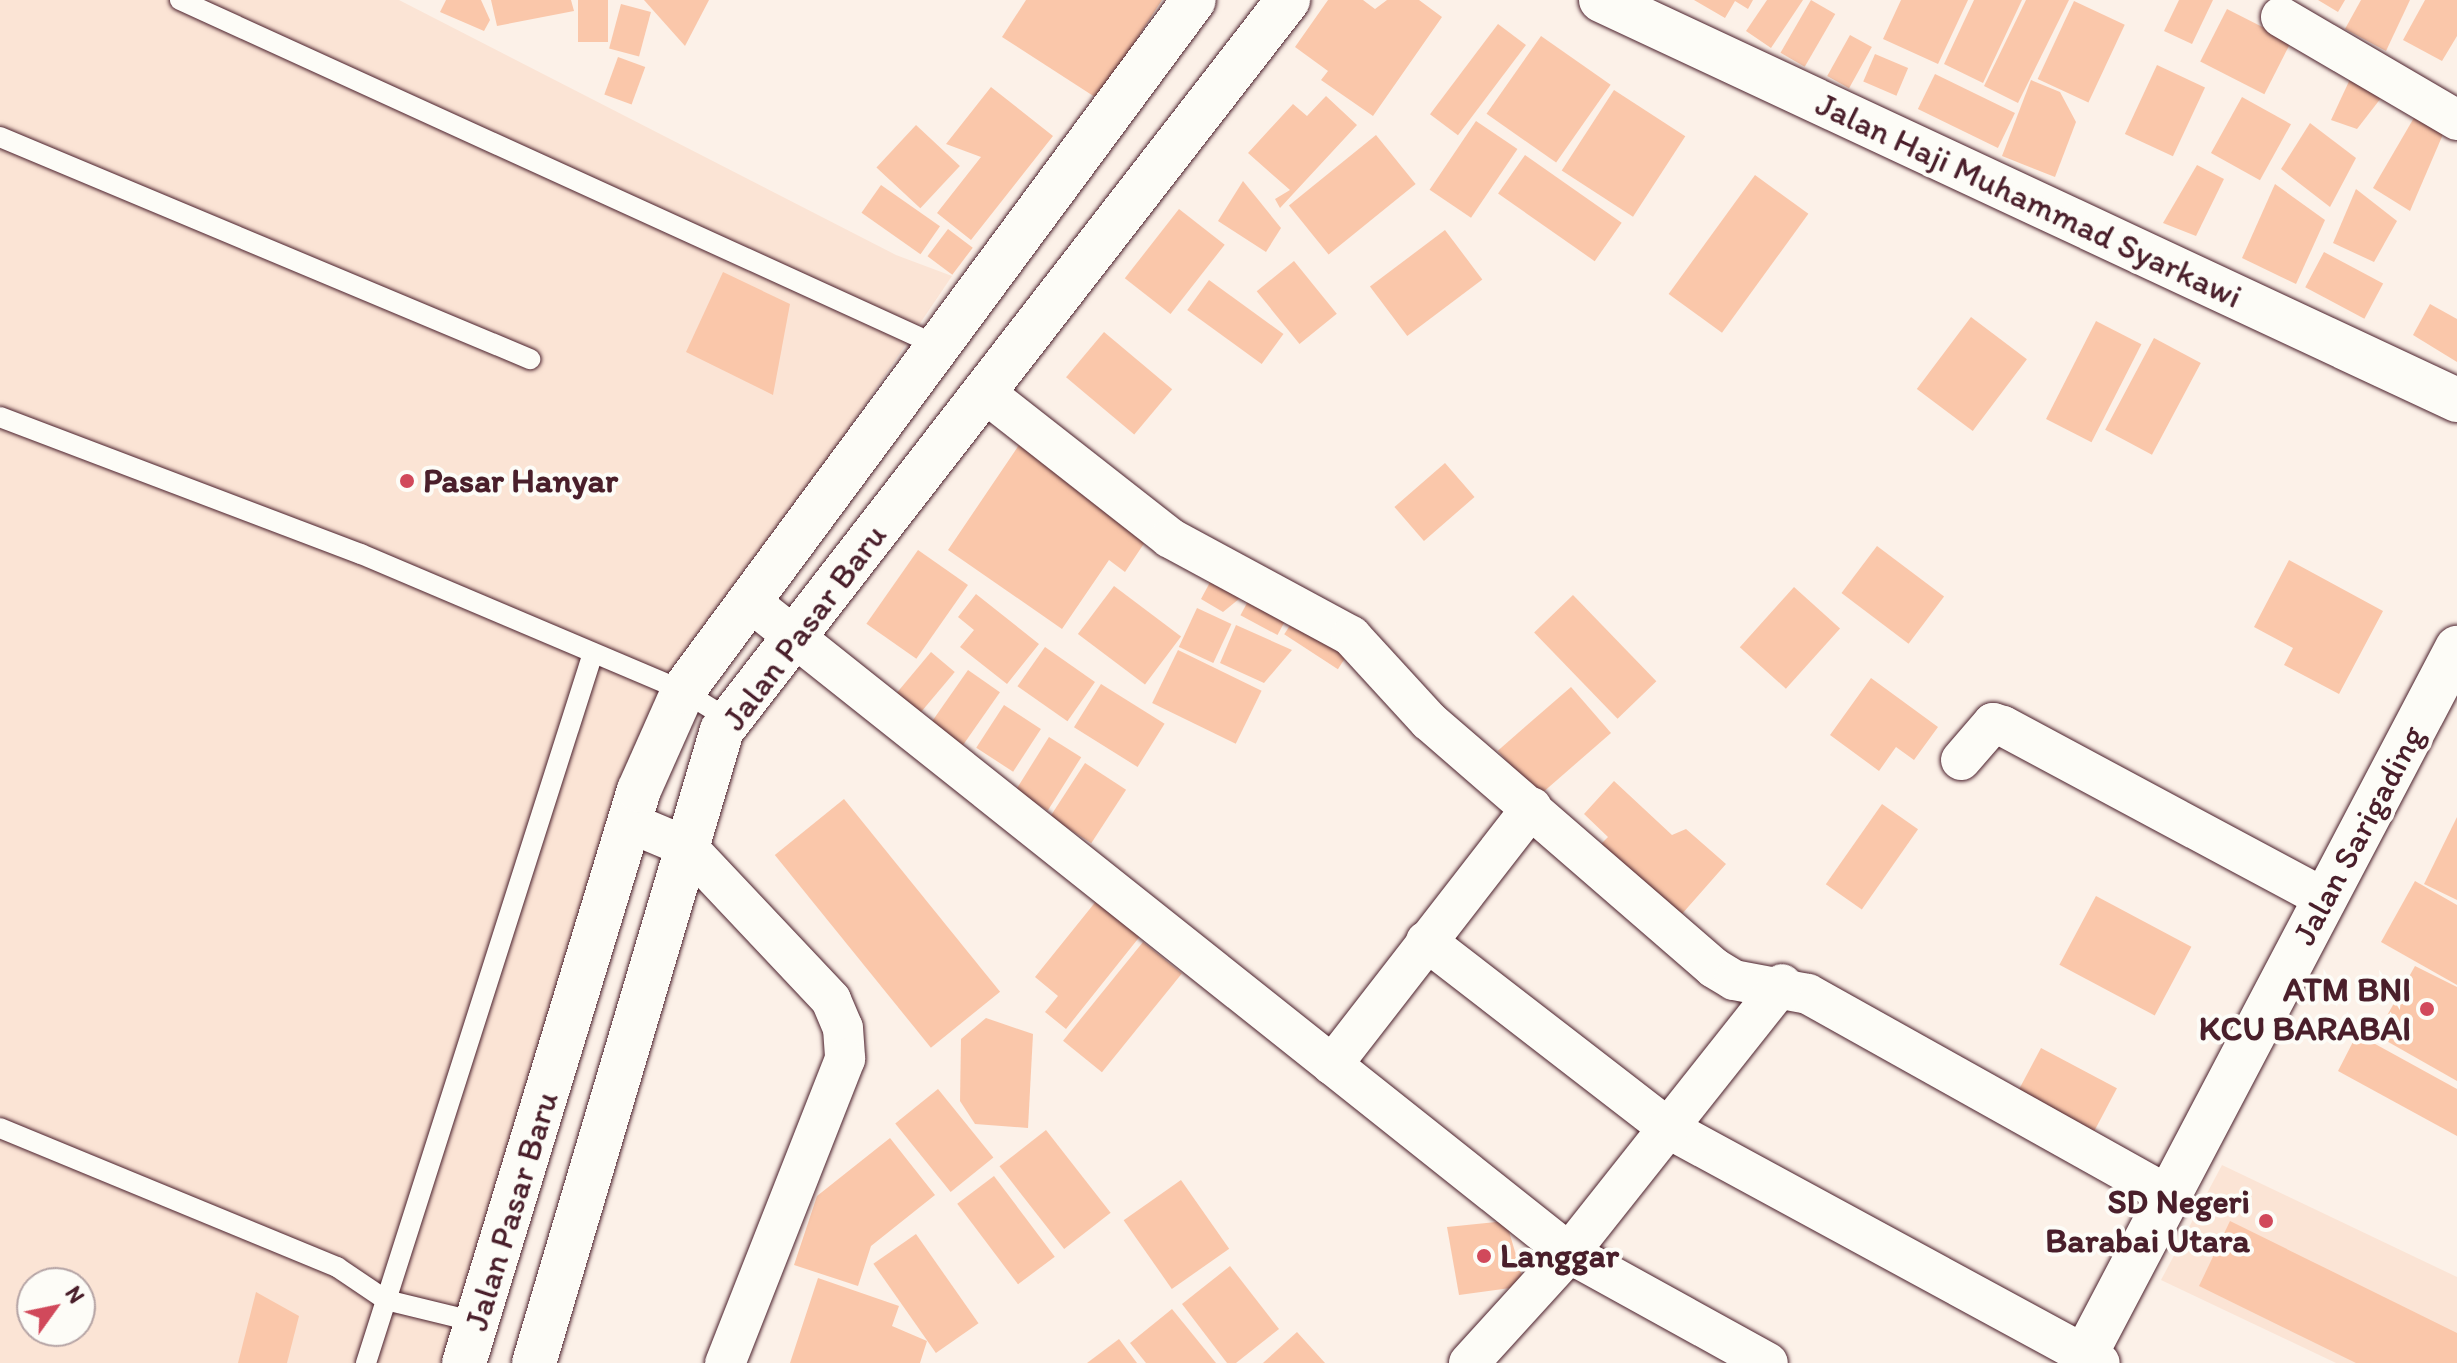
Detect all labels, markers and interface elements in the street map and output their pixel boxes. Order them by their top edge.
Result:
street label: Jalan Haji Muhammad Syarkawi [1810,84,2248,316]
place label: Pasar Hanyar [423,461,618,501]
marker: Pasar Hanyar [398,472,416,490]
street label: Jalan Pasar Baru [714,517,894,737]
street label: Jalan Sarigading [2283,718,2433,952]
place label: ATM BNI KCU BARABAI [2194,969,2411,1048]
marker: ATM BNI KCU BARABAI [2418,1000,2436,1018]
street label: Jalan Pasar Baru [456,1087,566,1335]
place label: SD Negeri Barabai Utara [2046,1181,2250,1260]
marker: SD Negeri Barabai Utara [2257,1212,2275,1230]
place label: Langgar [1500,1236,1619,1276]
marker: Langgar [1475,1247,1493,1265]
north arrow [16,1267,96,1347]
text: N [59,1281,90,1308]

